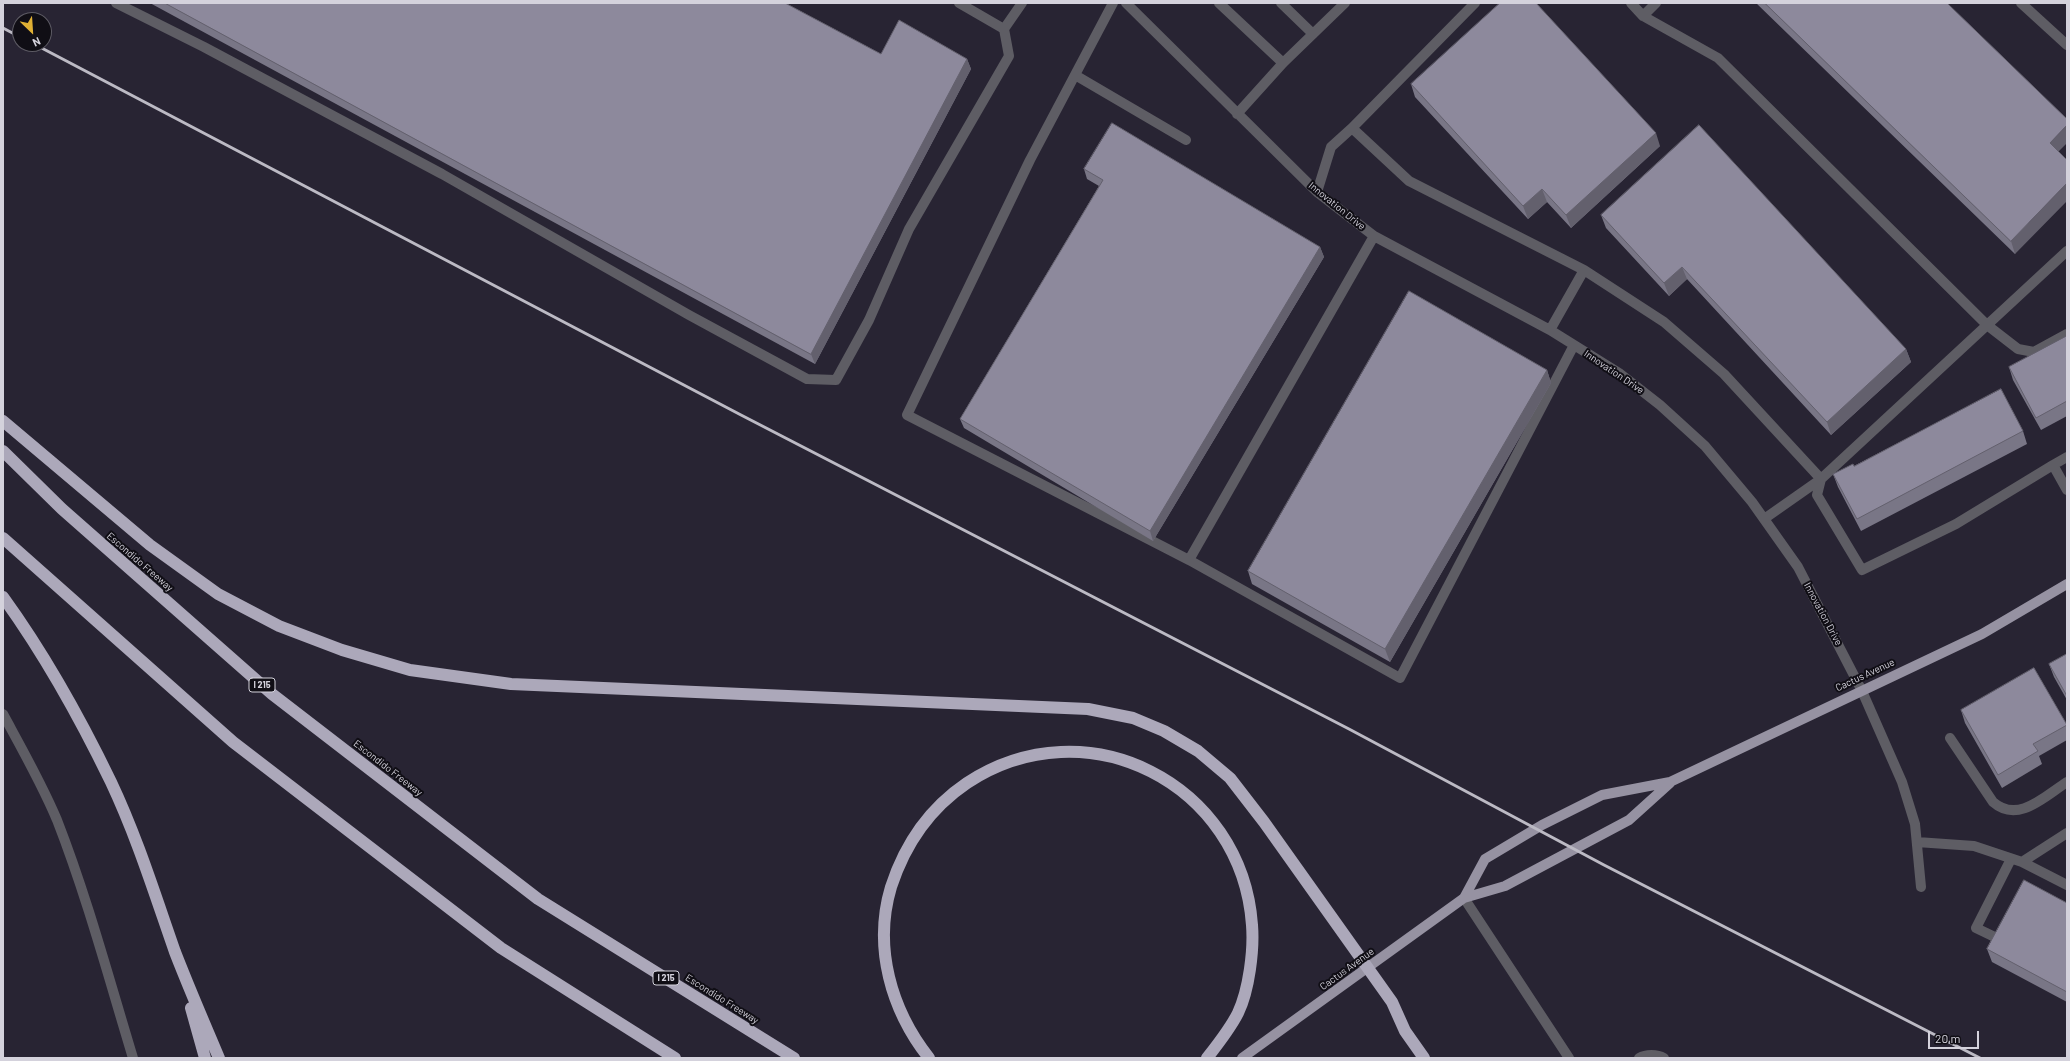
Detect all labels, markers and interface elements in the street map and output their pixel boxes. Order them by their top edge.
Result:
north arrow [12,12,52,52]
text: N [31,35,43,50]
street label: Innovation Drive [1306,179,1368,233]
street label: Innovation Drive [1582,348,1646,396]
street label: Escondido Freeway [104,530,176,594]
street label: Innovation Drive [1801,580,1845,648]
street label: Cactus Avenue [1834,656,1896,694]
road number: I 215 [249,678,275,692]
street label: Escondido Freeway [351,737,425,799]
street label: Cactus Avenue [1318,945,1376,993]
road number: I 215 [653,971,679,985]
street label: Escondido Freeway [683,972,761,1026]
scale bar [1930,1023,1981,1049]
text: 20 m [1935,1031,1961,1045]

